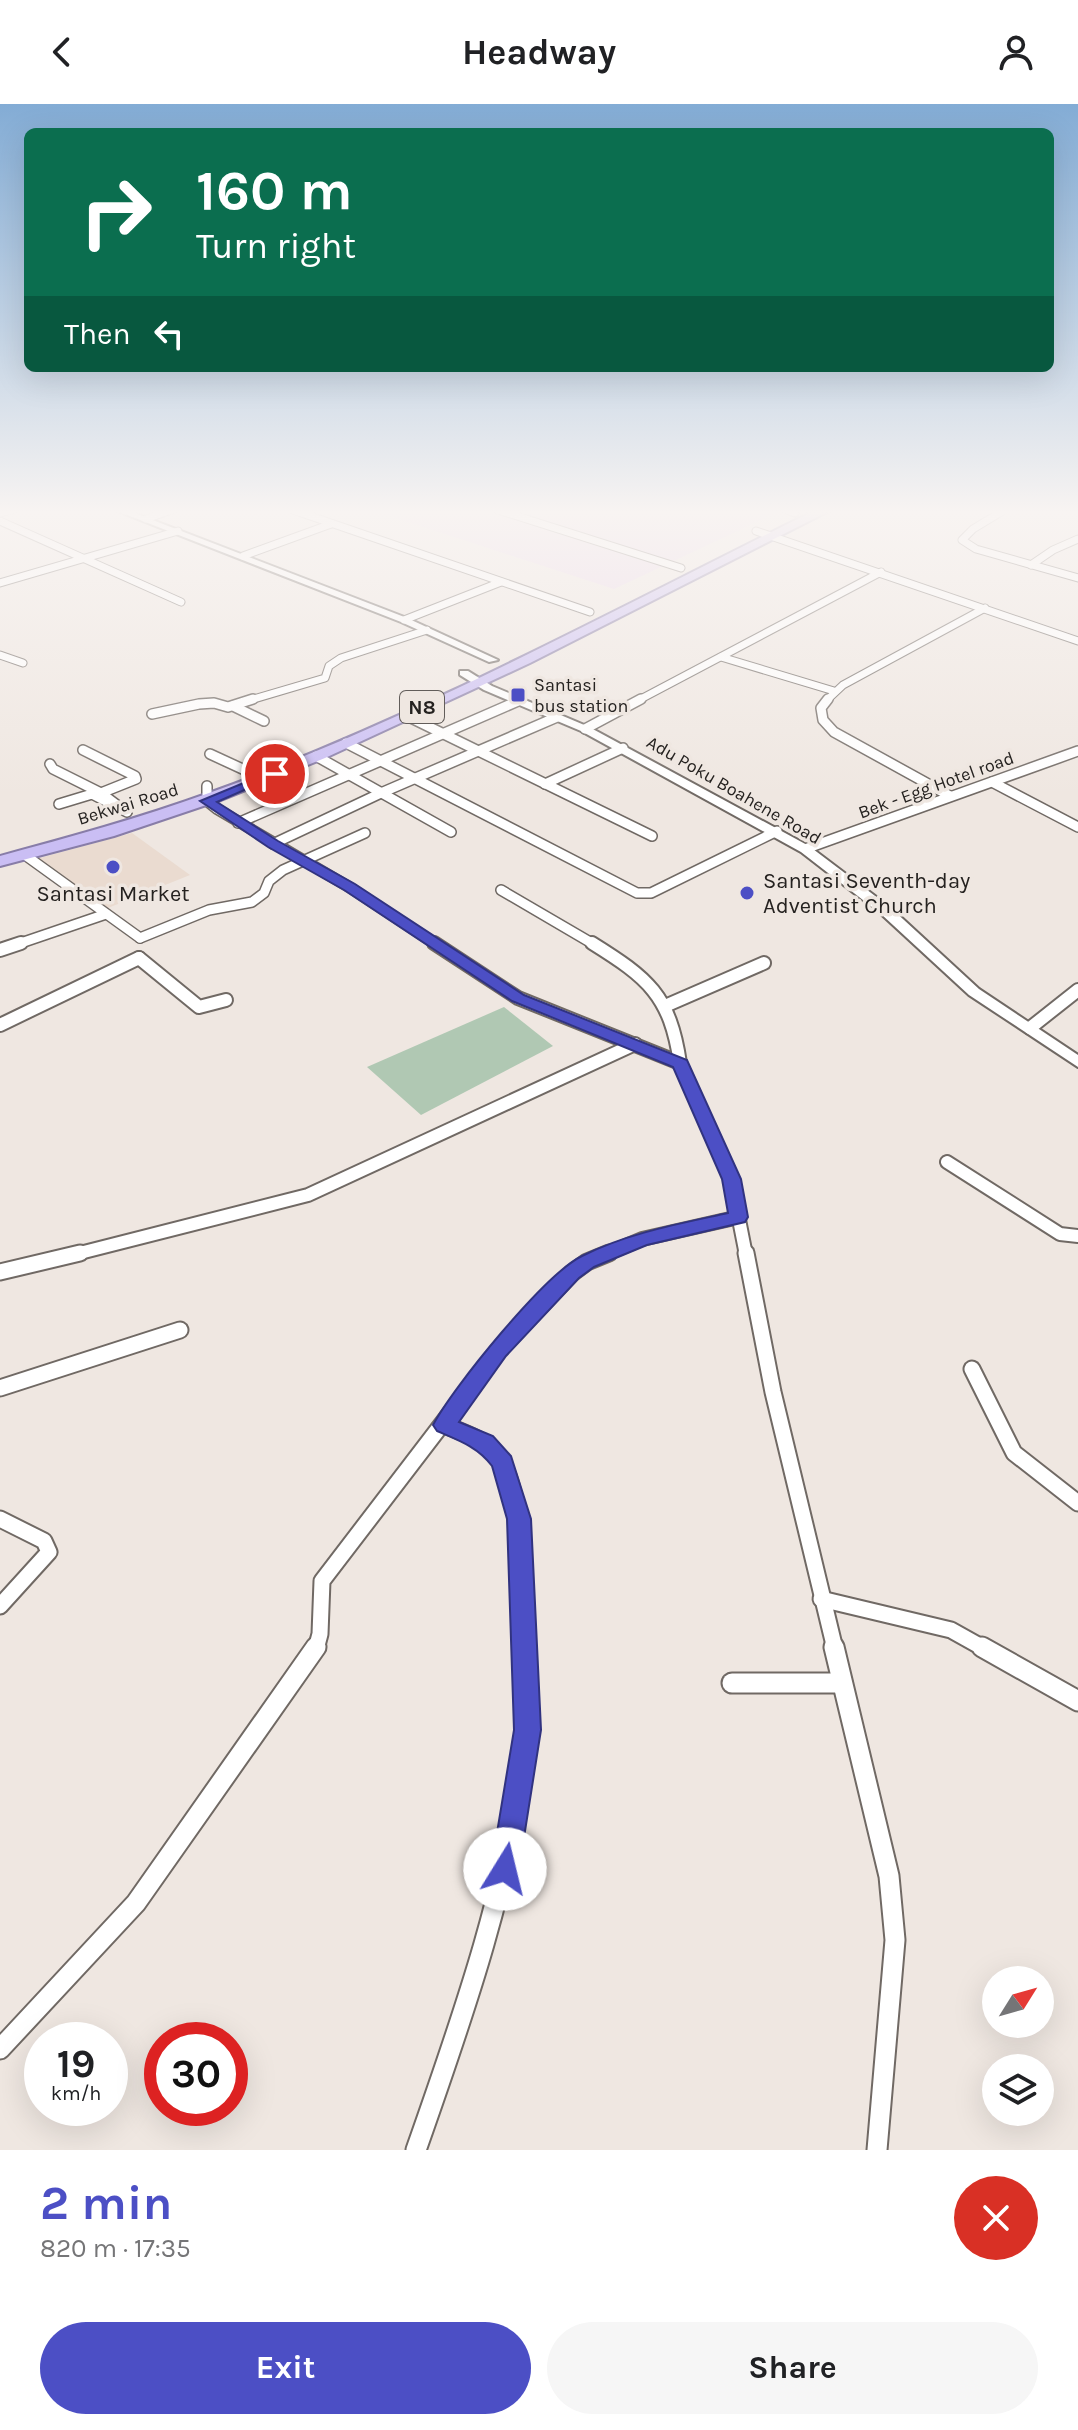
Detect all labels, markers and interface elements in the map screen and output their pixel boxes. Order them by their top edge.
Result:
icon: back [40,30,84,74]
icon: person [994,30,1038,74]
text: Headway [462,31,616,73]
text: 160 m [196,158,353,223]
icon: right [64,160,168,264]
text: Turn right [196,225,356,267]
icon: left [147,312,191,356]
text: Then [64,316,131,352]
place label: Santasi bus station [534,674,628,717]
marker: Santasi bus station [509,686,527,704]
road number: N8 [400,691,444,723]
street label: Adu Poku Boahene Road [643,731,825,849]
pin [241,740,309,808]
street label: Bek - Egg Hotel road [855,747,1017,823]
icon: arrive [253,752,297,796]
street label: Bekwai Road [75,778,181,830]
marker: Santasi Market [104,858,122,876]
place label: Santasi Seventh-day Adventist Church [763,868,970,919]
place label: Santasi Market [36,881,190,907]
marker: Santasi Seventh-day Adventist Church [738,884,756,902]
position arrow [463,1827,547,1911]
north arrow [982,1966,1054,2038]
map controls [982,1966,1054,2126]
speed limit sign: 30 [144,2022,248,2126]
text: 19 [57,2040,95,2087]
button: layers [982,2054,1054,2126]
text: km/h [51,2082,101,2105]
text: 2 min [40,2175,172,2231]
button: close [954,2176,1038,2260]
text: 820 m · 17:35 [40,2233,191,2264]
button: Exit [40,2322,531,2414]
button: Share [547,2322,1038,2414]

